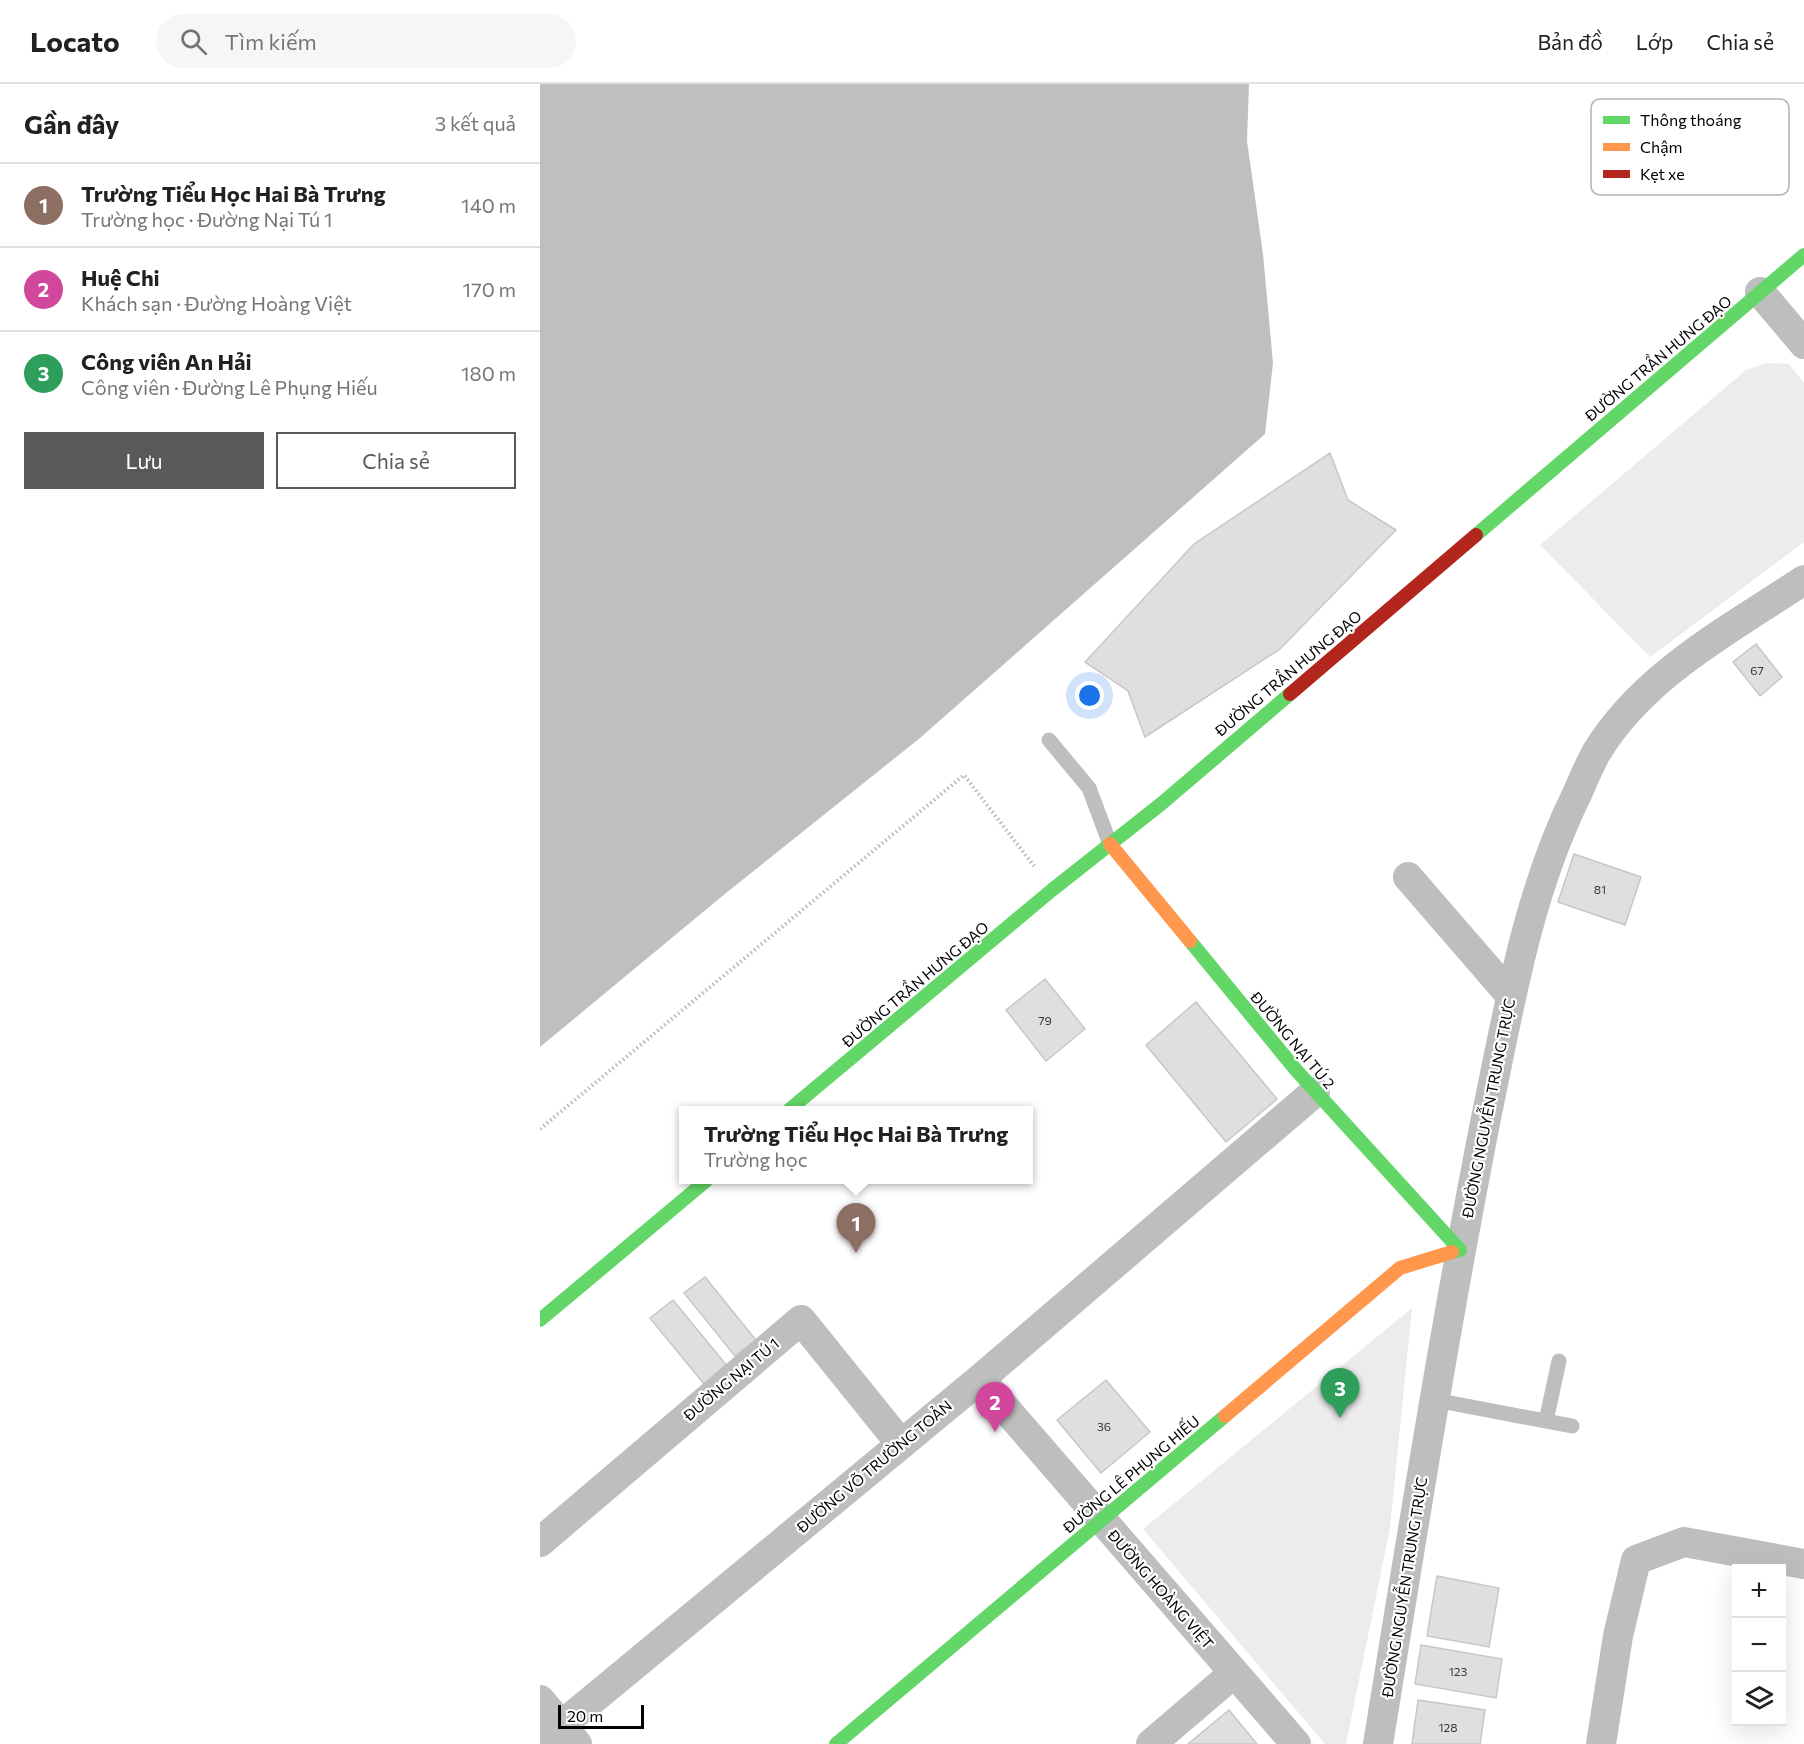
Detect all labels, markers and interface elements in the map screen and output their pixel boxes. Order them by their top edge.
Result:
search box [156,14,576,68]
text: Locato [30,24,120,58]
icon: search [177,25,210,58]
text: Tìm kiếm [225,28,317,55]
text: Bản đồ [1538,29,1603,54]
text: Lớp [1636,29,1674,54]
text: Chia sẻ [1707,29,1774,54]
legend [1591,99,1789,195]
text: Gần đây [24,108,119,139]
text: Thông thoáng [1640,110,1742,129]
text: 3 kết quả [435,111,516,135]
text: Chậm [1640,137,1682,156]
text: Kẹt xe [1640,164,1685,183]
text: Trường Tiểu Học Hai Bà Trưng [81,180,386,207]
text: 1 [39,193,48,217]
text: 140 m [461,193,516,217]
text: Trường học · Đường Nại Tú 1 [81,207,333,231]
text: Huệ Chi [81,264,160,291]
text: 2 [38,277,49,301]
text: 170 m [463,277,516,301]
street label: ĐƯỜNG TRẦN HƯNG ĐẠO [1578,289,1735,425]
text: Khách sạn · Đường Hoàng Việt [81,291,352,315]
text: Công viên An Hải [81,348,252,375]
text: 3 [38,361,49,385]
text: 180 m [461,361,516,385]
text: Công viên · Đường Lê Phụng Hiếu [81,375,378,399]
button: Lưu [24,432,264,489]
button: Chia sẻ [276,432,516,489]
street label: ĐƯỜNG TRẦN HƯNG ĐẠO [1208,604,1365,740]
house number: 67 [1750,663,1764,677]
your location [1075,681,1104,710]
house number: 81 [1594,882,1606,896]
street label: ĐƯỜNG TRẦN HƯNG ĐẠO [835,915,992,1051]
street label: ĐƯỜNG NẠI TÚ 2 [1247,987,1339,1092]
street label: ĐƯỜNG NGUYỄN TRUNG TRỰC [1455,996,1518,1220]
house number: 79 [1038,1013,1052,1027]
popup [679,1106,1033,1184]
text: Trường Tiểu Học Hai Bà Trưng [704,1120,1008,1147]
text: Trường học [704,1147,808,1171]
pin: 1 [836,1204,876,1253]
street label: ĐƯỜNG NẠI TÚ 1 [678,1333,782,1425]
pin: 3 [1320,1368,1360,1418]
pin: 2 [976,1382,1014,1432]
street label: ĐƯỜNG VÕ TRƯỜNG TOẢN [791,1395,955,1537]
street label: ĐƯỜNG LÊ PHỤNG HIẾU [1056,1409,1203,1537]
house number: 36 [1097,1419,1111,1433]
street label: ĐƯỜNG NGUYỄN TRUNG TRỰC [1375,1475,1430,1700]
street label: ĐƯỜNG HOÀNG VIỆT [1104,1524,1219,1653]
map controls [1732,1564,1786,1726]
button: + [1732,1564,1786,1618]
button: − [1732,1618,1786,1672]
house number: 123 [1449,1664,1467,1678]
button: layers [1732,1672,1786,1726]
scale bar [558,1702,644,1730]
text: 20 m [567,1706,603,1725]
house number: 128 [1438,1720,1458,1734]

